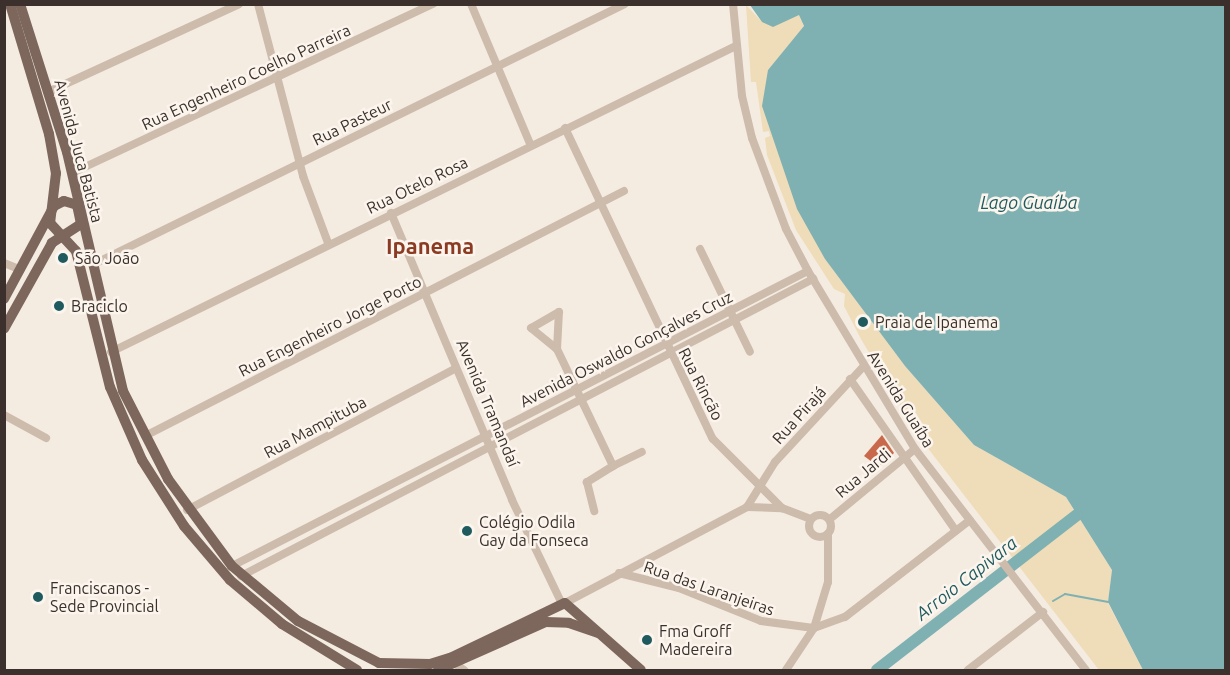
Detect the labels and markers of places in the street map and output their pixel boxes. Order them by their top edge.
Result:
place label: São João [75,248,139,268]
marker: São João [56,251,70,265]
place label: Braciclo [71,296,128,316]
marker: Braciclo [52,299,66,313]
place label: Praia de Ipanema [875,312,998,332]
marker: Praia de Ipanema [856,315,870,329]
place label: Colégio Odila Gay da Fonseca [479,512,589,550]
marker: Colégio Odila Gay da Fonseca [460,524,474,538]
place label: Franciscanos - Sede Provincial [50,578,159,616]
marker: Franciscanos - Sede Provincial [31,590,45,604]
place label: Fma Groff Madereira [659,621,732,659]
marker: Fma Groff Madereira [640,633,654,647]

